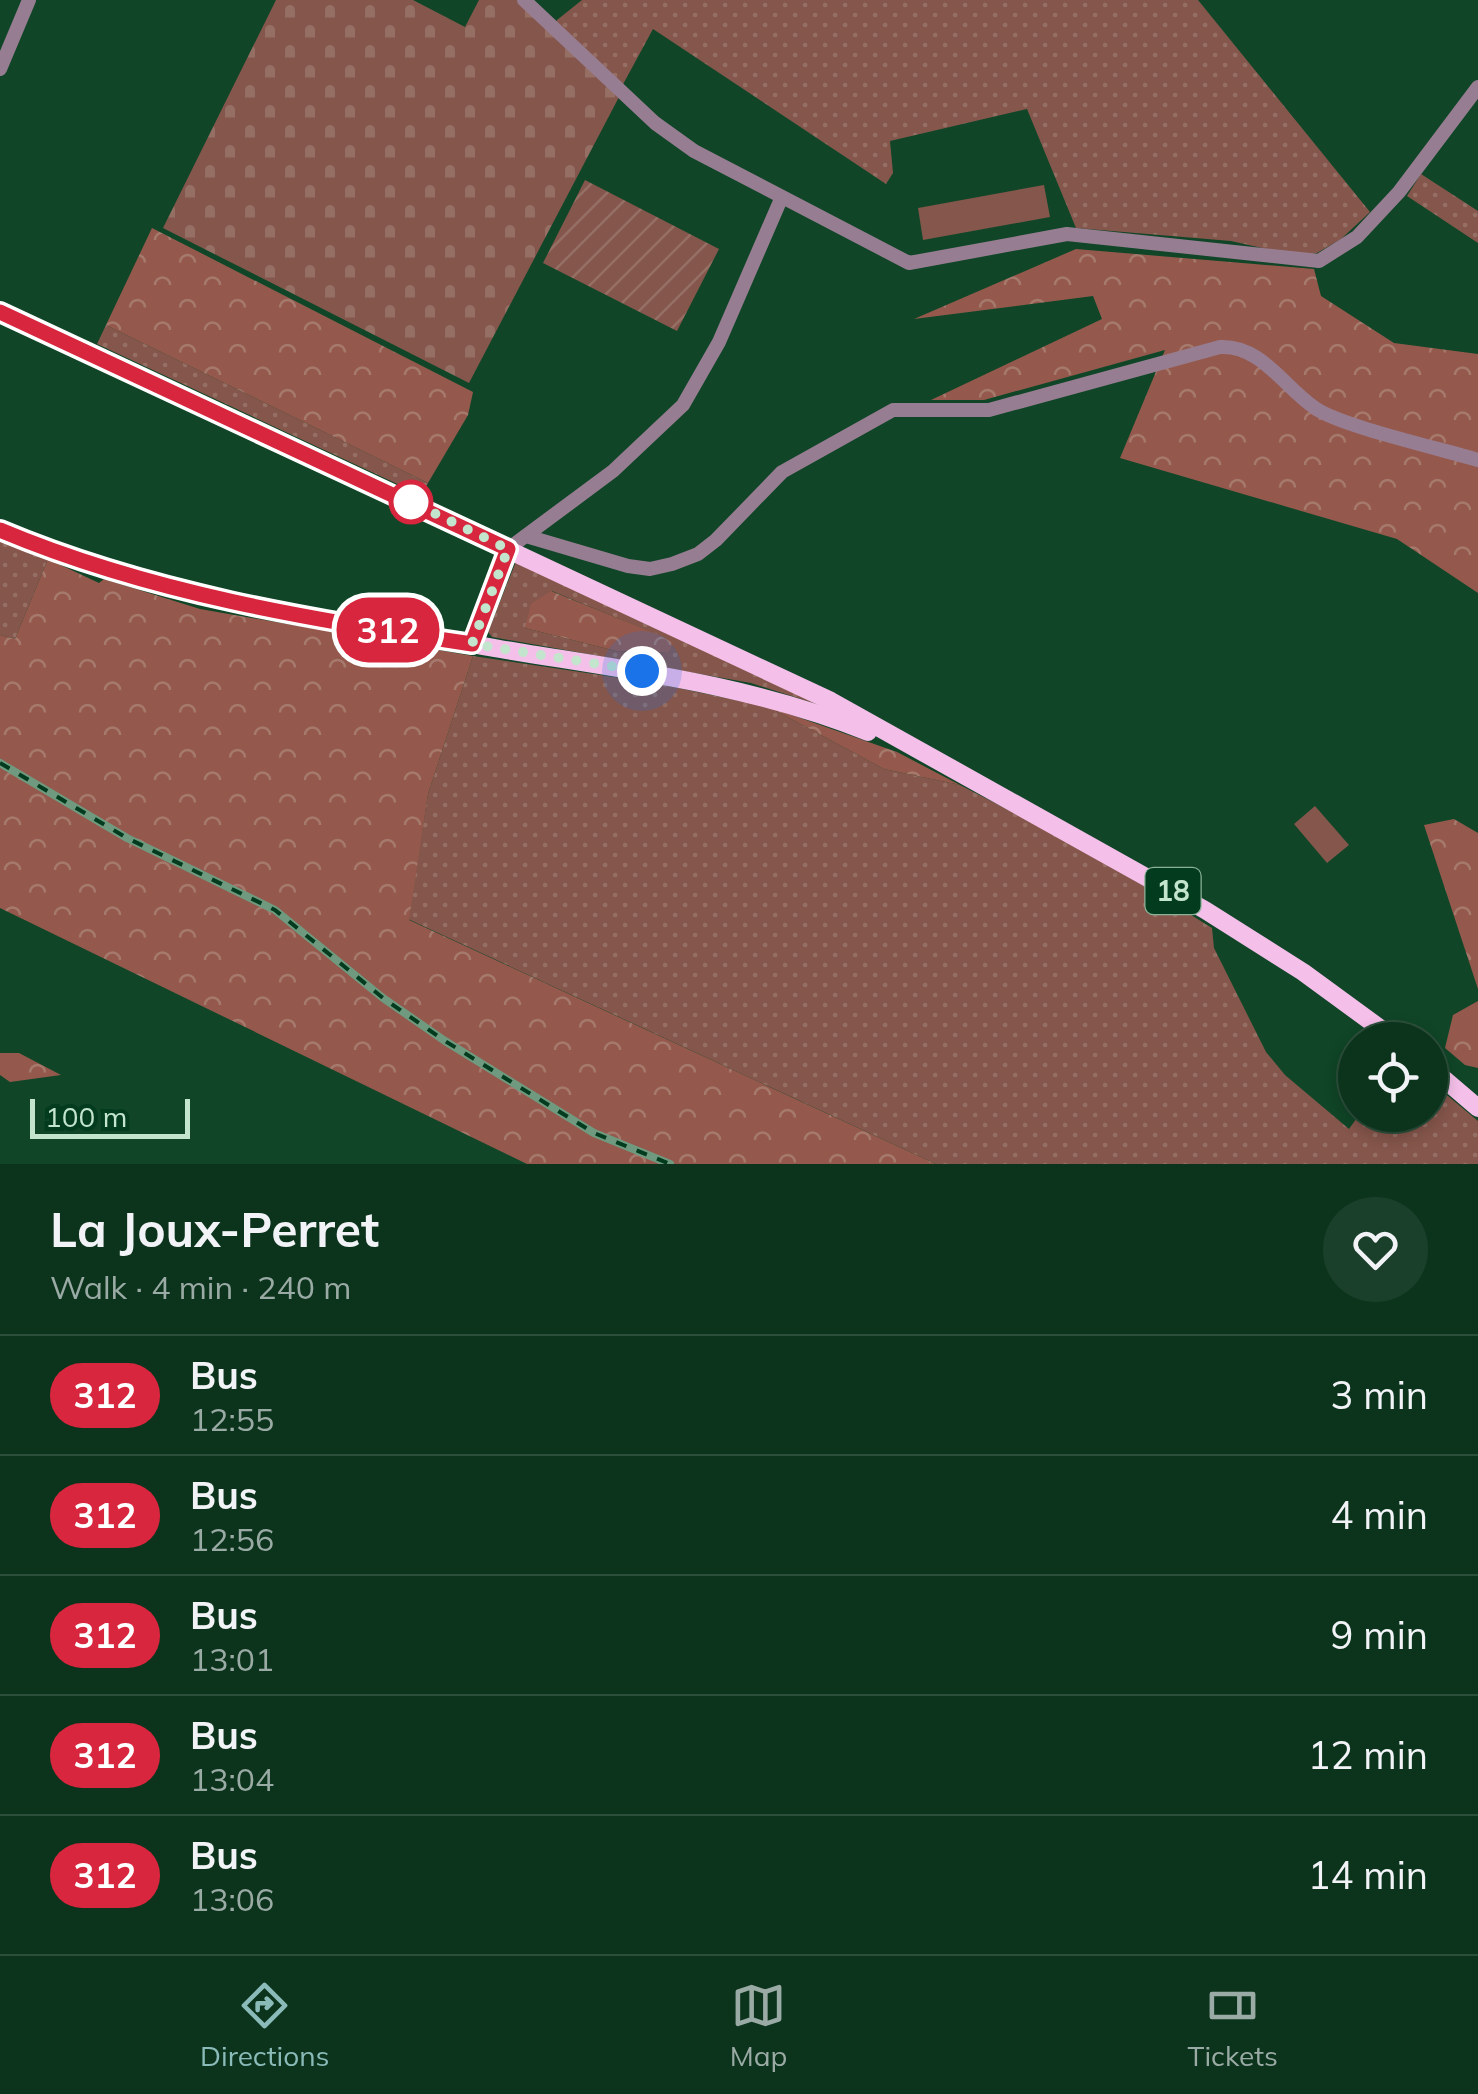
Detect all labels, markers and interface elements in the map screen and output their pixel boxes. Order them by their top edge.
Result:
unlabelled marker [390,481,432,523]
line badge: 312 [330,598,446,662]
text: 312 [356,608,420,652]
your location [617,646,667,696]
road number: 18 [1146,868,1200,914]
map controls [1338,1022,1448,1132]
button: locate [1338,1022,1448,1132]
scale bar [30,1094,190,1138]
text: 100 m [45,1099,127,1134]
button: heart [1323,1197,1428,1302]
text: La Joux-Perret [50,1199,379,1259]
text: Walk · 4 min · 240 m [50,1267,351,1307]
text: Bus [190,1351,258,1399]
text: 3 min [1331,1371,1428,1419]
text: 312 [73,1373,137,1417]
text: 12:55 [190,1399,274,1439]
text: Bus [190,1471,258,1519]
text: 4 min [1331,1491,1428,1539]
text: 312 [73,1493,137,1537]
text: 12:56 [190,1519,274,1559]
text: Bus [190,1591,258,1639]
text: 9 min [1331,1611,1428,1659]
text: 312 [73,1613,137,1657]
text: 13:01 [190,1639,274,1679]
text: Bus [190,1711,258,1759]
text: 12 min [1308,1731,1428,1779]
text: 312 [73,1733,137,1777]
text: 13:04 [190,1759,274,1799]
text: Bus [190,1831,258,1879]
text: 14 min [1308,1851,1428,1899]
text: 312 [73,1853,137,1897]
text: 13:06 [190,1879,274,1919]
tab: Directions [200,1978,330,2073]
tab: Map [730,1978,787,2073]
tab: Tickets [1187,1978,1278,2073]

